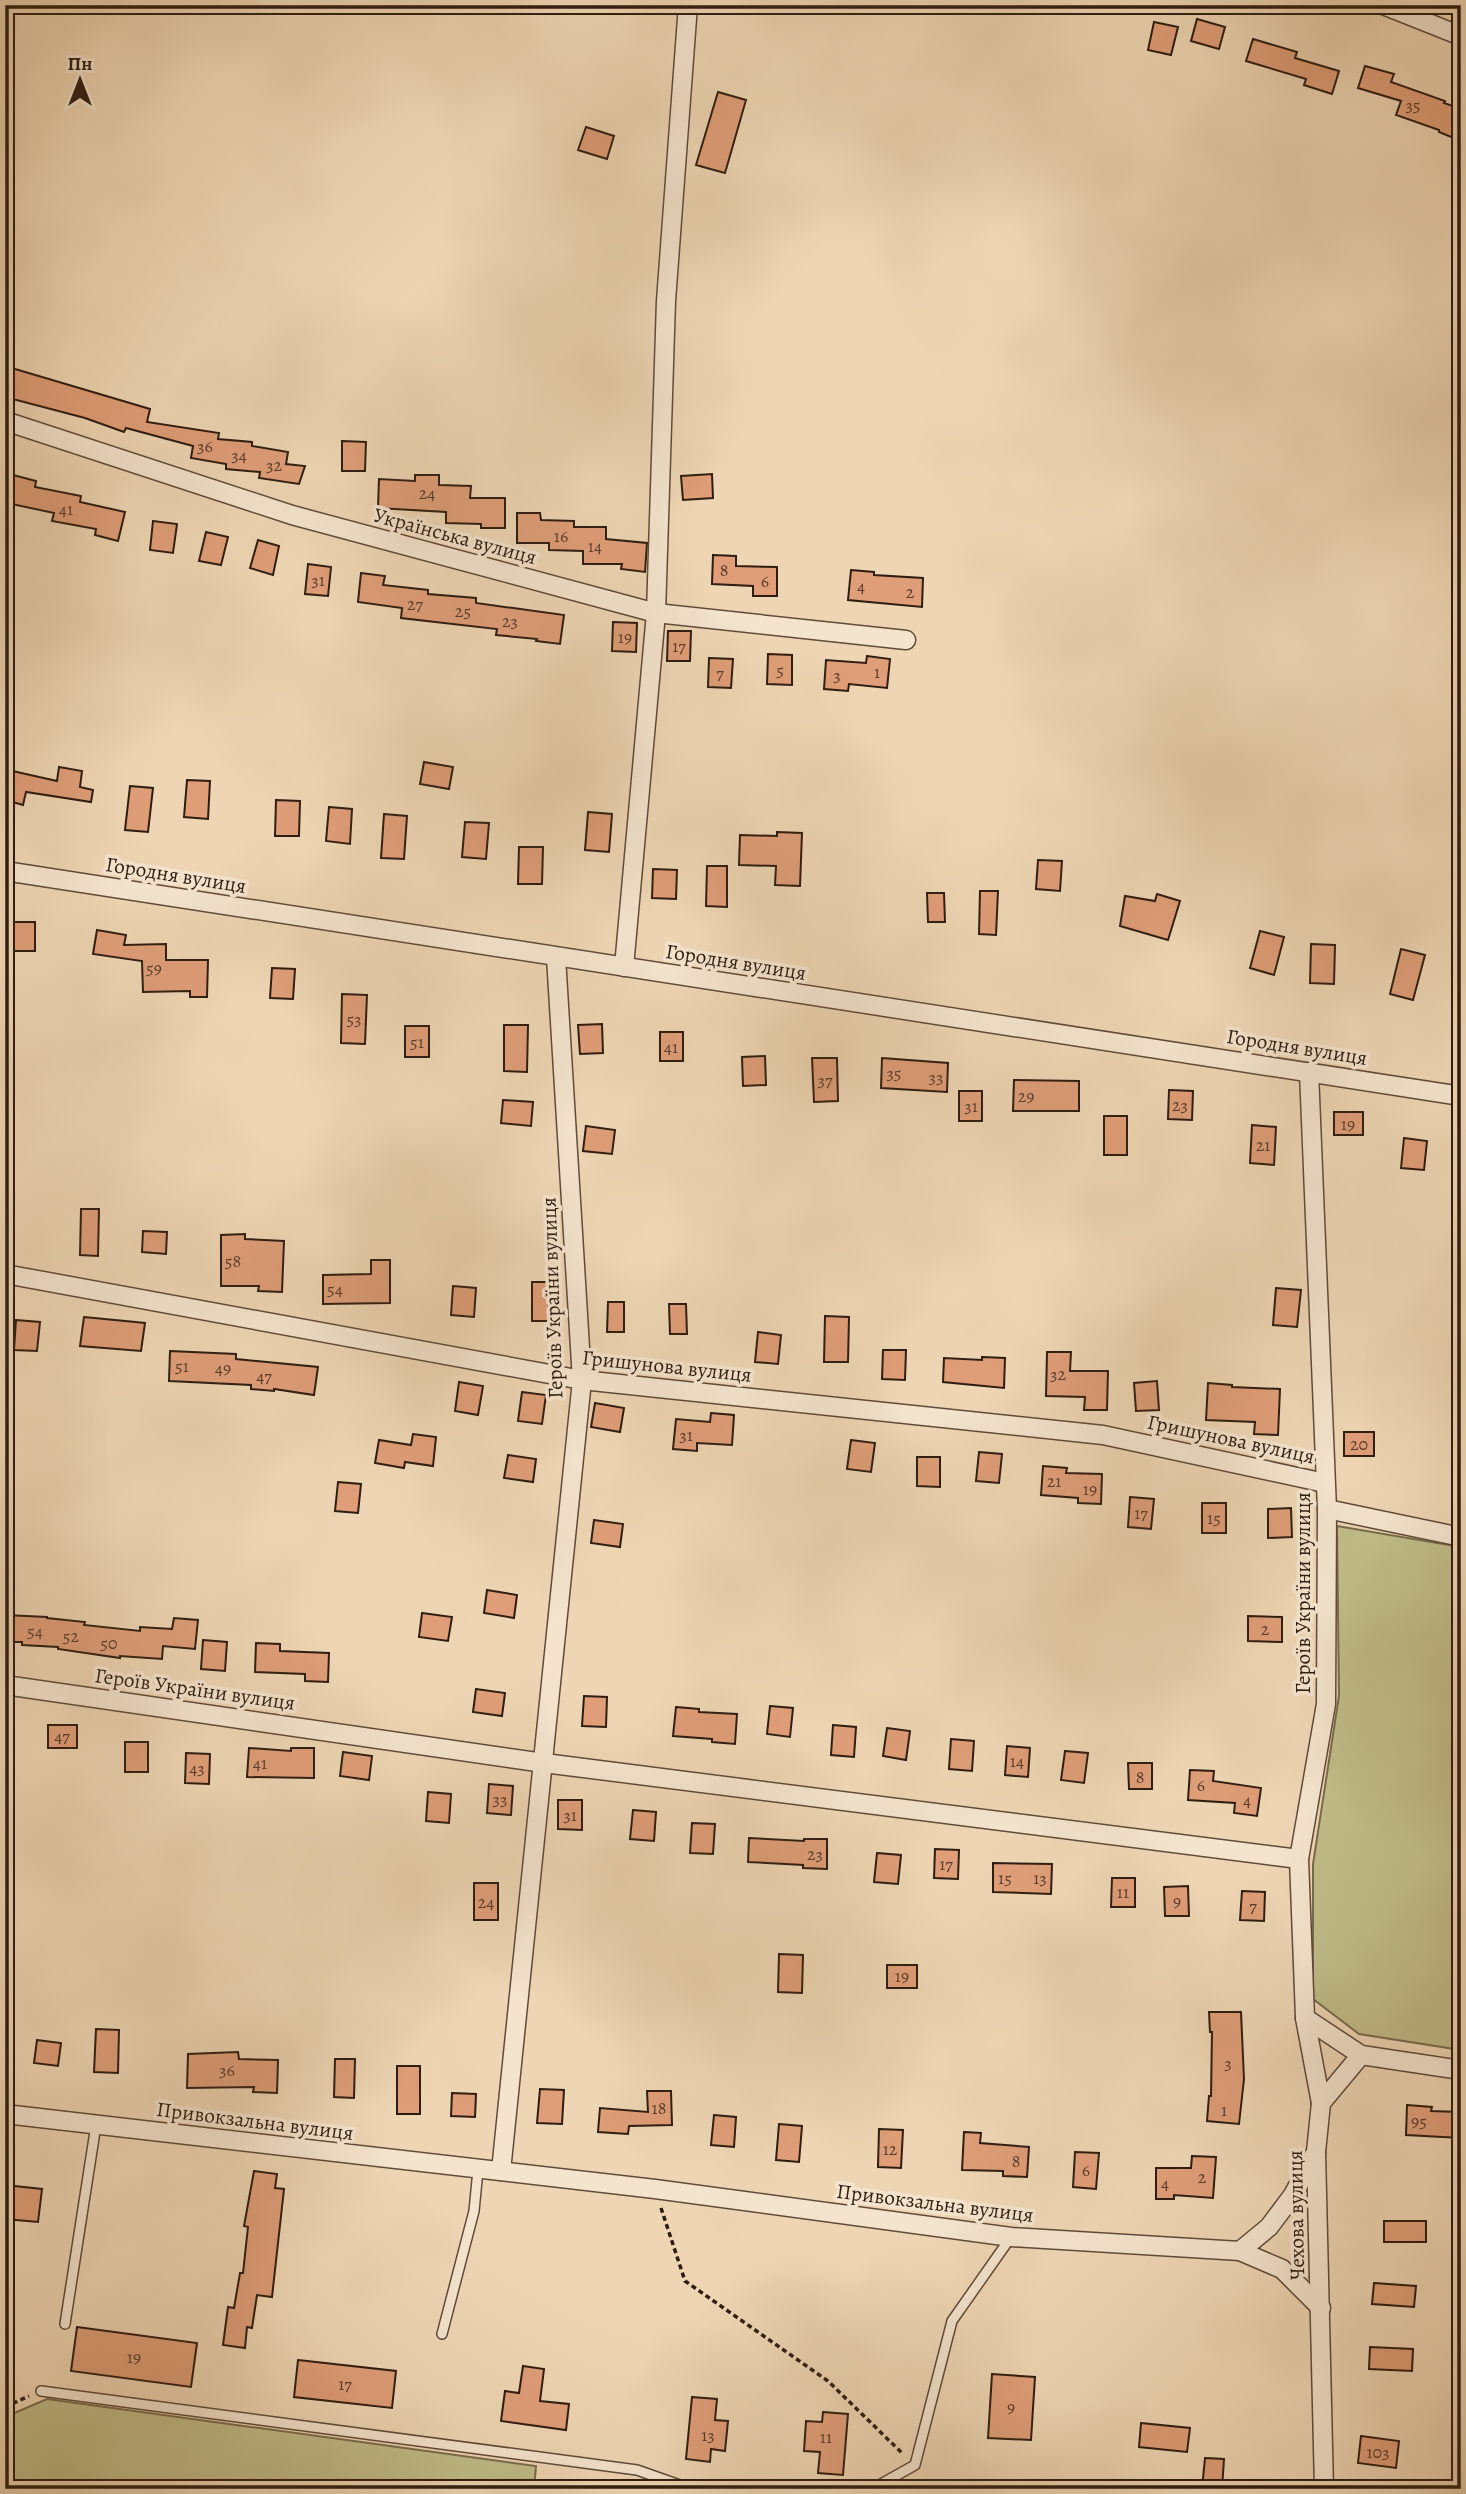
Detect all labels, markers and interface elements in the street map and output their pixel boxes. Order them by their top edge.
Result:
north arrow [46,46,116,116]
text: Пн [68,51,92,77]
house number: 35 [1405,93,1421,117]
house number: 36 [197,434,213,458]
house number: 34 [231,443,247,467]
house number: 32 [266,453,282,477]
house number: 24 [419,481,435,505]
house number: 41 [59,497,73,521]
street label: Українська вулиця [370,501,540,571]
house number: 16 [554,524,568,548]
house number: 14 [588,534,602,558]
house number: 8 [720,558,728,582]
house number: 31 [311,568,325,592]
house number: 6 [761,569,769,593]
house number: 4 [857,574,865,598]
house number: 2 [906,580,915,604]
house number: 27 [407,592,423,616]
house number: 25 [455,599,471,623]
house number: 23 [502,609,518,633]
house number: 19 [618,625,632,649]
house number: 17 [672,634,686,658]
house number: 5 [776,658,784,682]
house number: 1 [874,660,880,684]
house number: 7 [716,661,724,685]
house number: 3 [833,663,841,687]
street label: Городня вулиця [104,850,248,900]
street label: Городня вулиця [664,937,808,987]
house number: 59 [146,956,162,980]
house number: 53 [346,1007,362,1031]
street label: Городня вулиця [1225,1022,1369,1072]
house number: 51 [410,1030,424,1054]
house number: 41 [664,1035,678,1059]
house number: 35 [886,1061,902,1085]
house number: 33 [929,1065,943,1089]
house number: 37 [817,1068,833,1092]
house number: 29 [1018,1084,1034,1108]
house number: 23 [1172,1093,1188,1117]
house number: 31 [964,1094,978,1118]
house number: 19 [1341,1112,1355,1136]
house number: 21 [1256,1133,1270,1157]
street label: Героїв України вулиця [534,1197,570,1399]
house number: 58 [225,1249,241,1273]
house number: 54 [327,1277,343,1301]
street label: Гришунова вулиця [581,1343,753,1389]
house number: 51 [175,1354,189,1378]
house number: 49 [215,1356,231,1380]
house number: 32 [1050,1362,1066,1386]
house number: 47 [256,1364,272,1388]
street label: Гришунова вулиця [1145,1408,1317,1470]
house number: 31 [679,1423,693,1447]
house number: 20 [1350,1432,1368,1456]
house number: 21 [1047,1469,1061,1493]
house number: 19 [1083,1477,1097,1501]
street label: Героїв України вулиця [1289,1492,1317,1694]
house number: 17 [1134,1501,1148,1525]
house number: 15 [1207,1506,1221,1530]
house number: 2 [1261,1617,1270,1641]
house number: 54 [27,1619,43,1643]
house number: 52 [63,1624,80,1648]
house number: 50 [100,1631,118,1655]
street label: Героїв України вулиця [93,1661,297,1717]
house number: 47 [54,1724,70,1748]
house number: 14 [1010,1749,1024,1773]
house number: 41 [253,1751,267,1775]
house number: 43 [189,1756,205,1780]
house number: 8 [1136,1765,1144,1789]
house number: 6 [1197,1773,1205,1797]
house number: 33 [493,1787,507,1811]
house number: 4 [1243,1788,1251,1812]
house number: 31 [563,1803,577,1827]
house number: 23 [807,1842,823,1866]
house number: 17 [939,1852,953,1876]
house number: 15 [998,1866,1012,1890]
house number: 13 [1033,1866,1047,1890]
house number: 11 [1117,1880,1129,1904]
house number: 9 [1173,1889,1181,1913]
house number: 24 [478,1890,494,1914]
house number: 7 [1249,1894,1257,1918]
house number: 19 [895,1964,909,1988]
house number: 3 [1224,2051,1232,2075]
house number: 36 [219,2058,235,2082]
street label: Привокзальна вулиця [155,2095,355,2147]
house number: 18 [652,2096,666,2120]
house number: 1 [1221,2098,1227,2122]
house number: 95 [1411,2109,1427,2133]
house number: 12 [883,2137,898,2161]
house number: 8 [1012,2149,1020,2173]
street label: Чехова вулиця [1281,2150,1311,2280]
house number: 6 [1082,2158,1090,2182]
house number: 2 [1198,2165,1207,2189]
house number: 4 [1161,2171,1169,2195]
street label: Привокзальна вулиця [835,2177,1035,2229]
house number: 19 [127,2345,141,2369]
house number: 17 [338,2372,352,2396]
house number: 9 [1007,2395,1015,2419]
house number: 13 [701,2423,715,2447]
house number: 11 [820,2425,832,2449]
house number: 103 [1366,2440,1390,2464]

